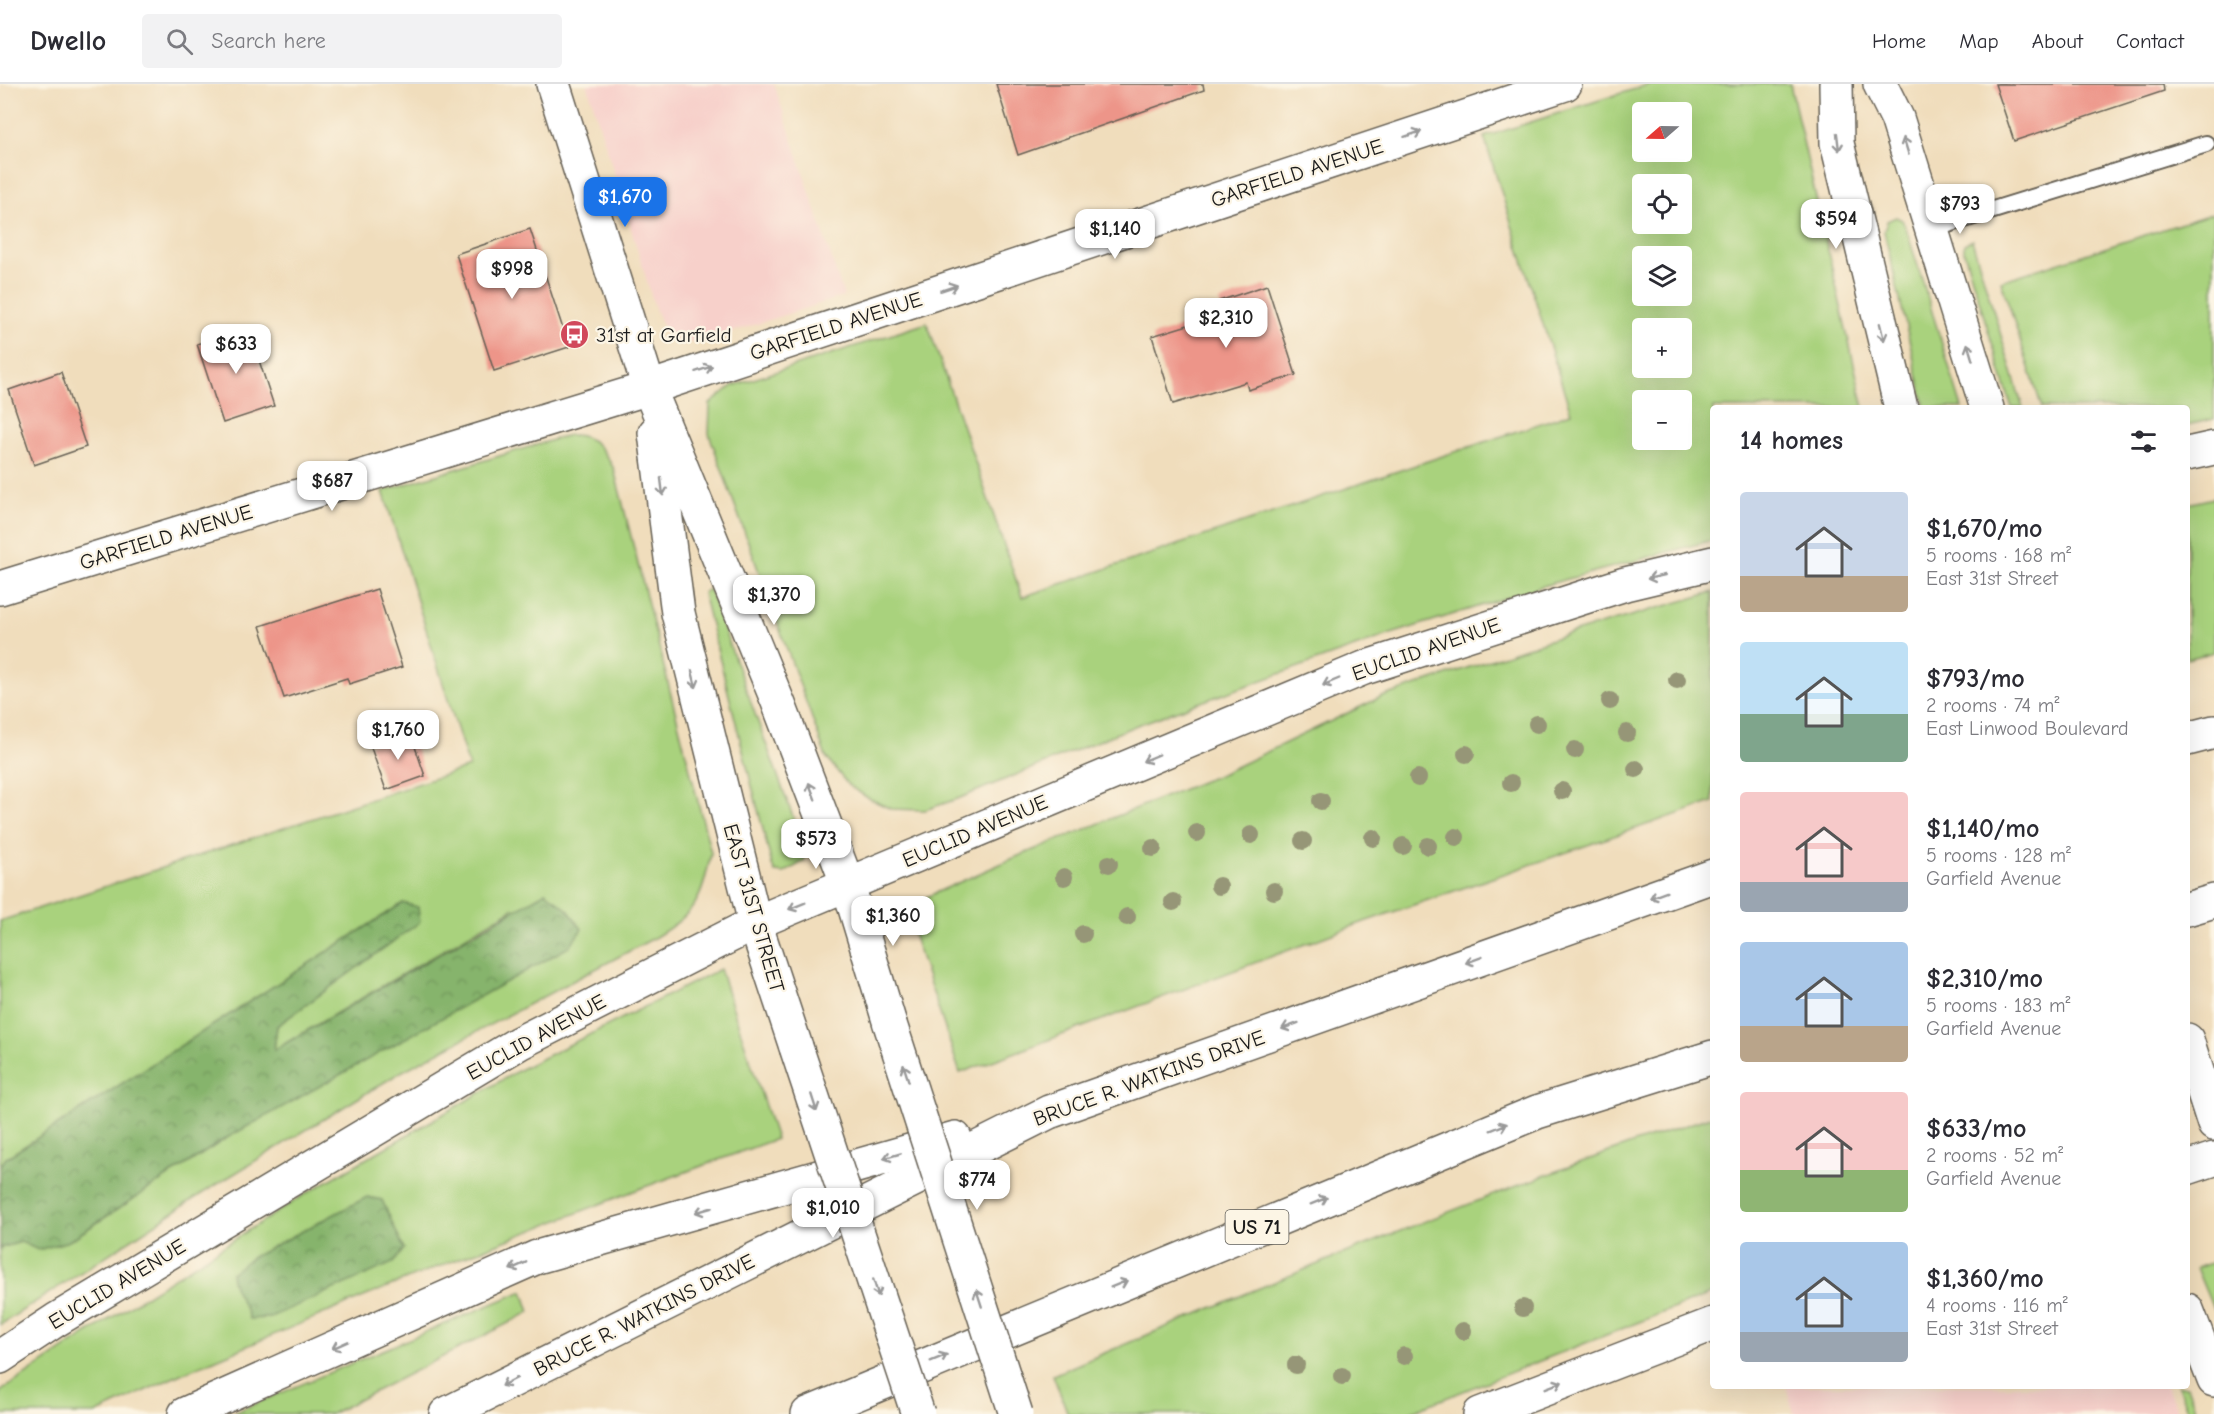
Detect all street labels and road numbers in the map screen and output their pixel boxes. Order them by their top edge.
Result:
street label: GARFIELD AVENUE [1208,134,1386,212]
street label: GARFIELD AVENUE [747,287,925,365]
street label: GARFIELD AVENUE [77,499,255,575]
street label: EUCLID AVENUE [1349,612,1503,686]
street label: EUCLID AVENUE [899,790,1051,872]
street label: EAST 31ST STREET [718,821,790,995]
street label: EUCLID AVENUE [462,989,610,1085]
street label: BRUCE R. WATKINS DRIVE [1030,1025,1268,1131]
road number: US 71 [1226,1210,1288,1244]
street label: EUCLID AVENUE [44,1234,190,1334]
street label: BRUCE R. WATKINS DRIVE [530,1249,758,1381]

